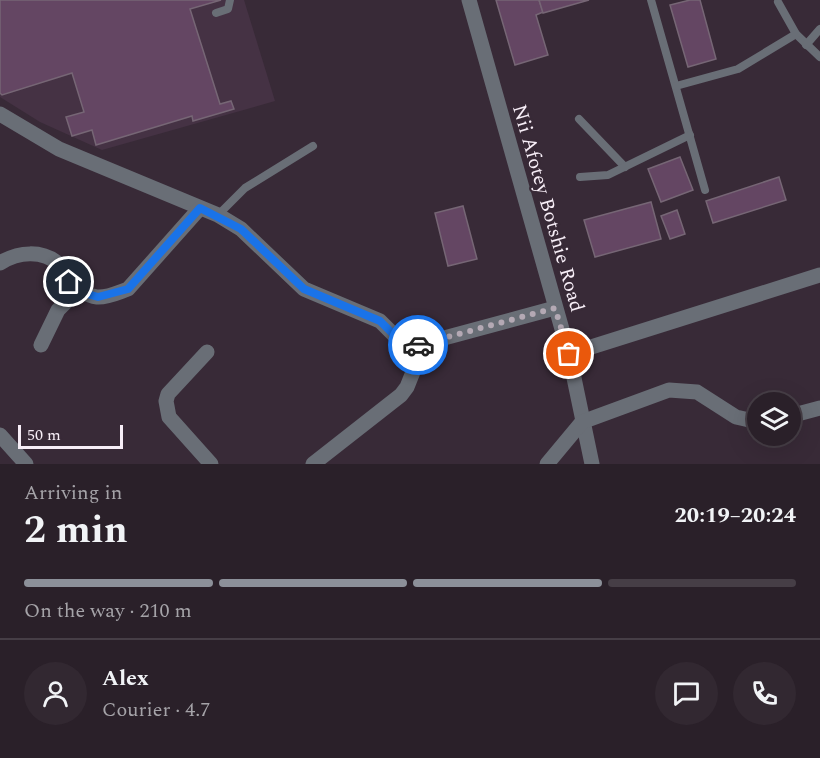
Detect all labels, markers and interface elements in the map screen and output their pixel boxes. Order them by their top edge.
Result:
street label: Nii Afotey Botshie Road [504,101,592,316]
pin [43,256,94,307]
icon: home [52,265,85,298]
courier [388,315,448,375]
pin [543,328,594,379]
icon: car [402,329,435,362]
icon: bag [552,337,585,370]
map controls [747,392,801,446]
button: layers [747,392,801,446]
scale bar [18,422,123,450]
text: 50 m [27,423,61,447]
text: Arriving in [24,478,122,508]
text: 20:19–20:24 [674,499,796,532]
text: 2 min [24,501,128,560]
text: On the way · 210 m [24,596,192,626]
button: person [24,662,87,725]
text: Alex [102,662,149,695]
button: chat [655,662,718,725]
button: phone [733,662,796,725]
text: Courier · 4.7 [102,695,210,725]

